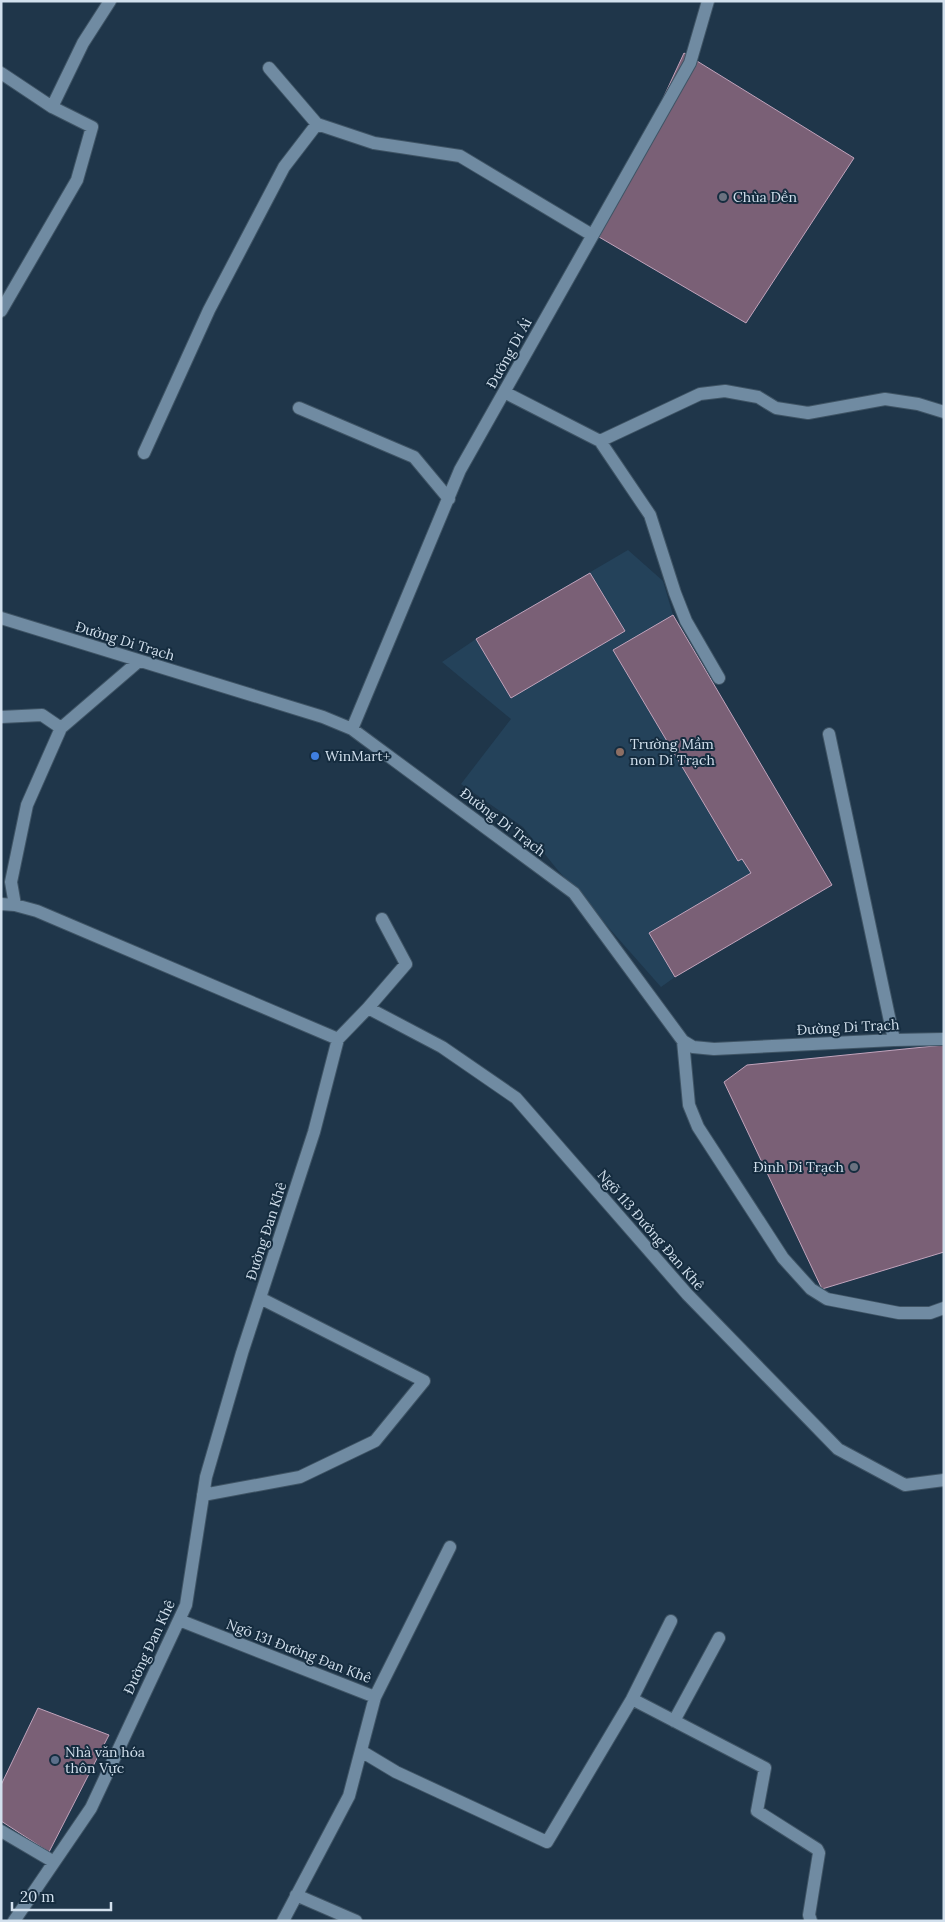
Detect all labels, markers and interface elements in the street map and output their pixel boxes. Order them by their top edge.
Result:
place label: Chùa Dền [733,188,797,206]
marker: Chùa Dền [717,191,729,203]
street label: Đường Di Ái [482,315,536,391]
street label: Đường Di Trạch [73,617,177,665]
place label: Trường Mầm non Di Trạch [630,735,715,769]
marker: Trường Mầm non Di Trạch [614,746,626,758]
place label: WinMart+ [325,747,390,765]
marker: WinMart+ [309,750,321,762]
street label: Đường Di Trạch [457,784,549,860]
street label: Đường Di Trạch [796,1015,900,1039]
place label: Đình Di Trạch [753,1158,844,1176]
marker: Đình Di Trạch [848,1161,860,1173]
street label: Ngõ 113 Đường Đan Khê [594,1166,709,1294]
street label: Đường Đan Khê [242,1179,290,1282]
street label: Đường Đan Khê [119,1597,179,1697]
street label: Ngõ 131 Đường Đan Khê [224,1615,375,1687]
place label: Nhà văn hóa thôn Vực [65,1743,145,1777]
marker: Nhà văn hóa thôn Vực [49,1754,61,1766]
scale bar [12,1880,111,1912]
text: 20 m [20,1887,55,1906]

